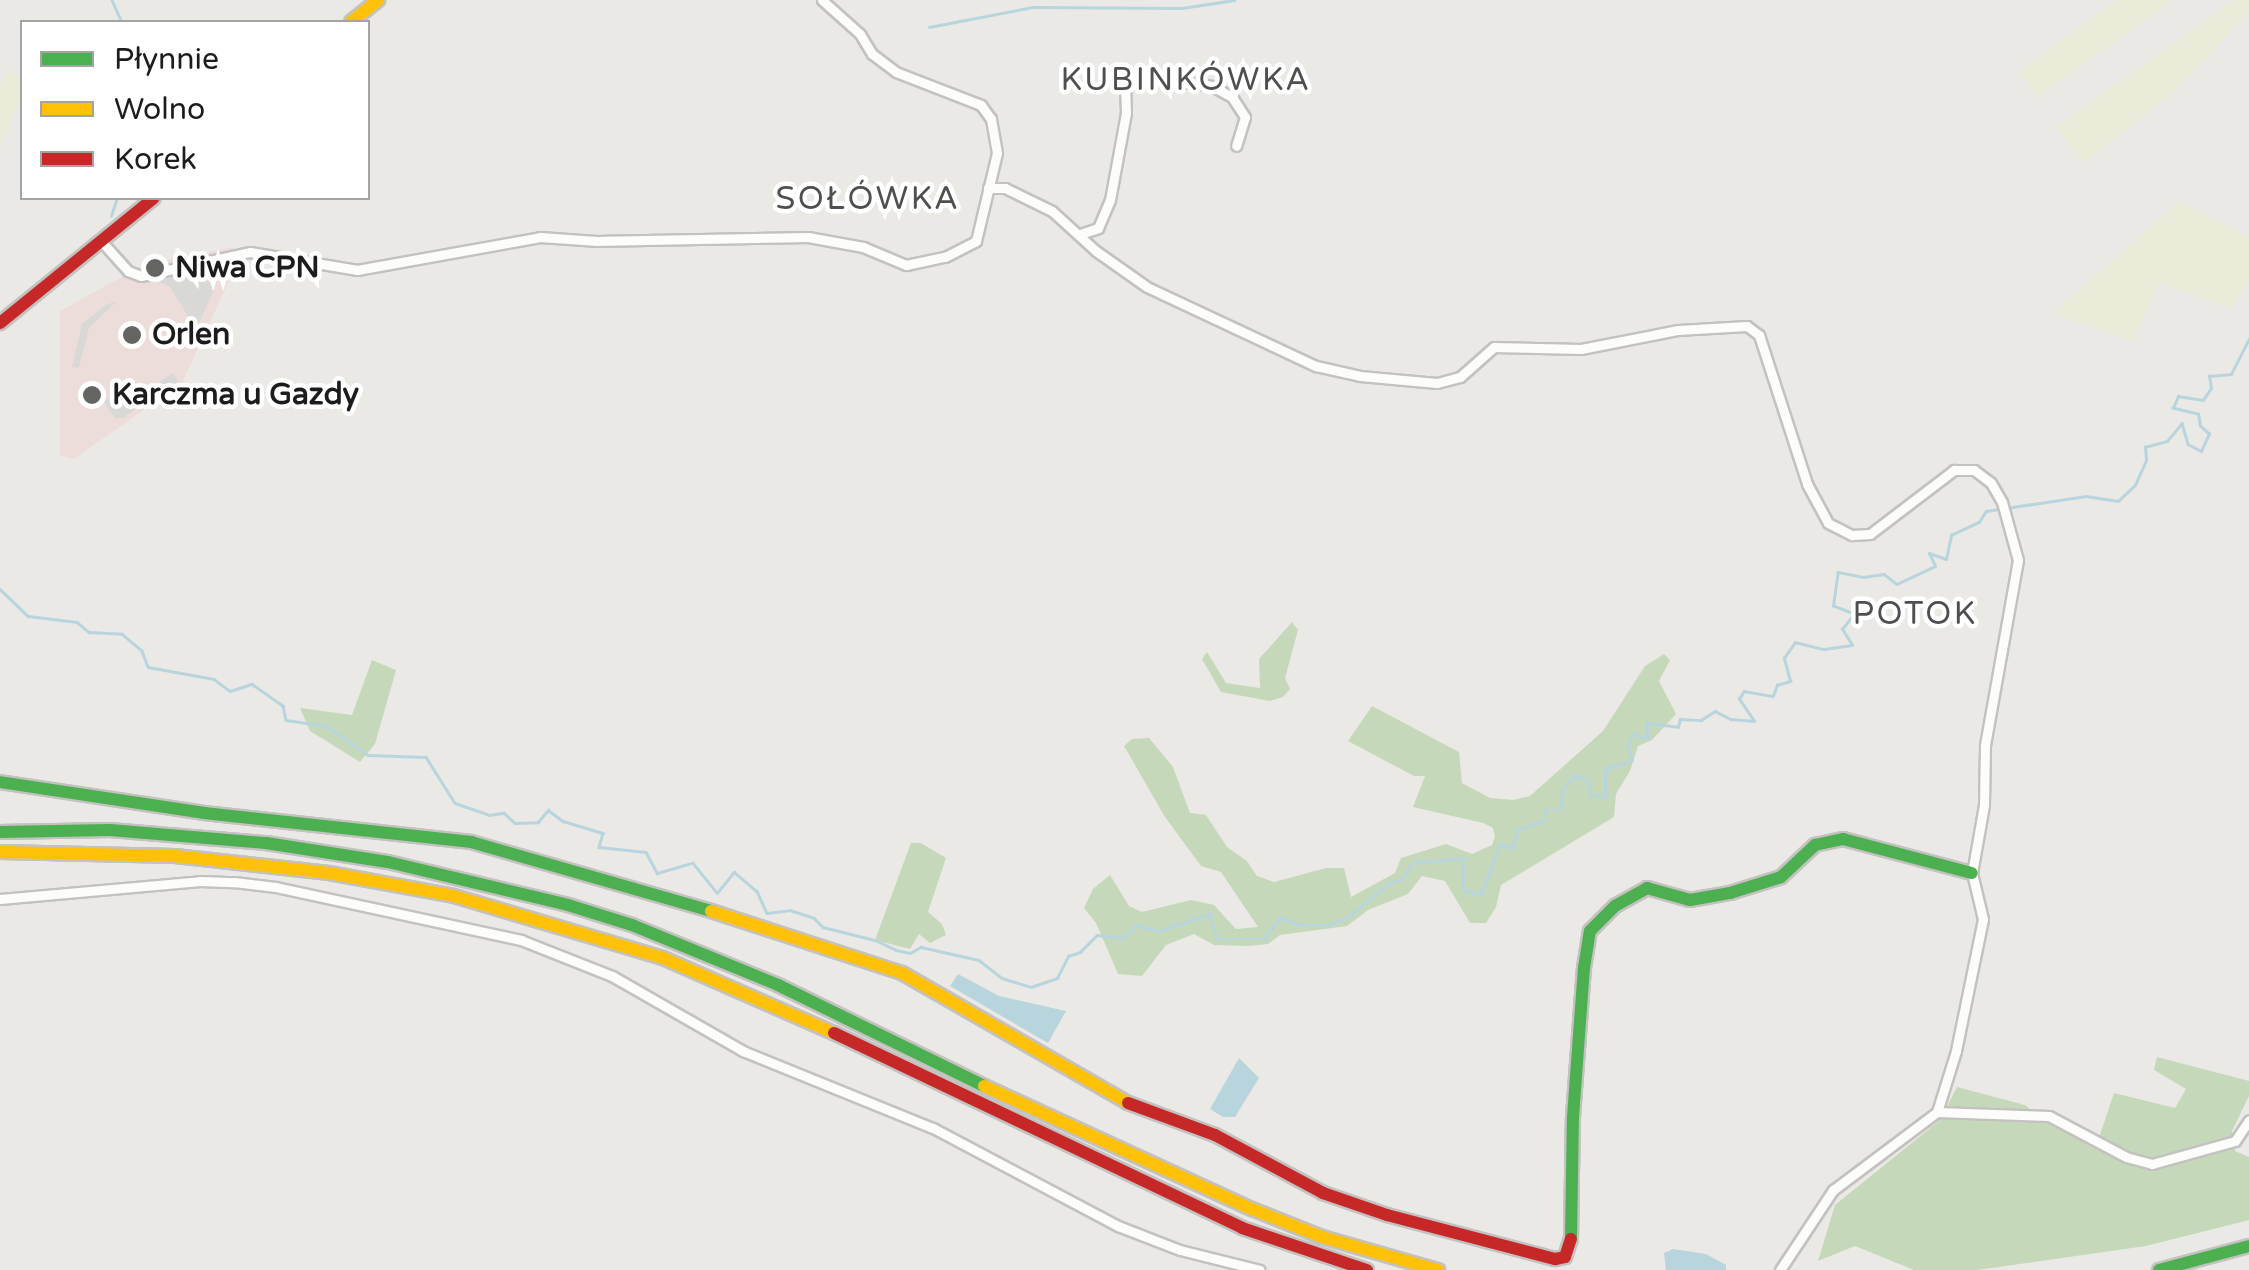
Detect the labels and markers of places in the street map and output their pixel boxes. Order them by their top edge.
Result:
place label: Niwa CPN [175,250,320,286]
marker: Niwa CPN [144,257,166,279]
place label: Orlen [152,317,230,353]
marker: Orlen [121,324,143,346]
place label: Karczma u Gazdy [112,377,359,413]
marker: Karczma u Gazdy [81,384,103,406]

